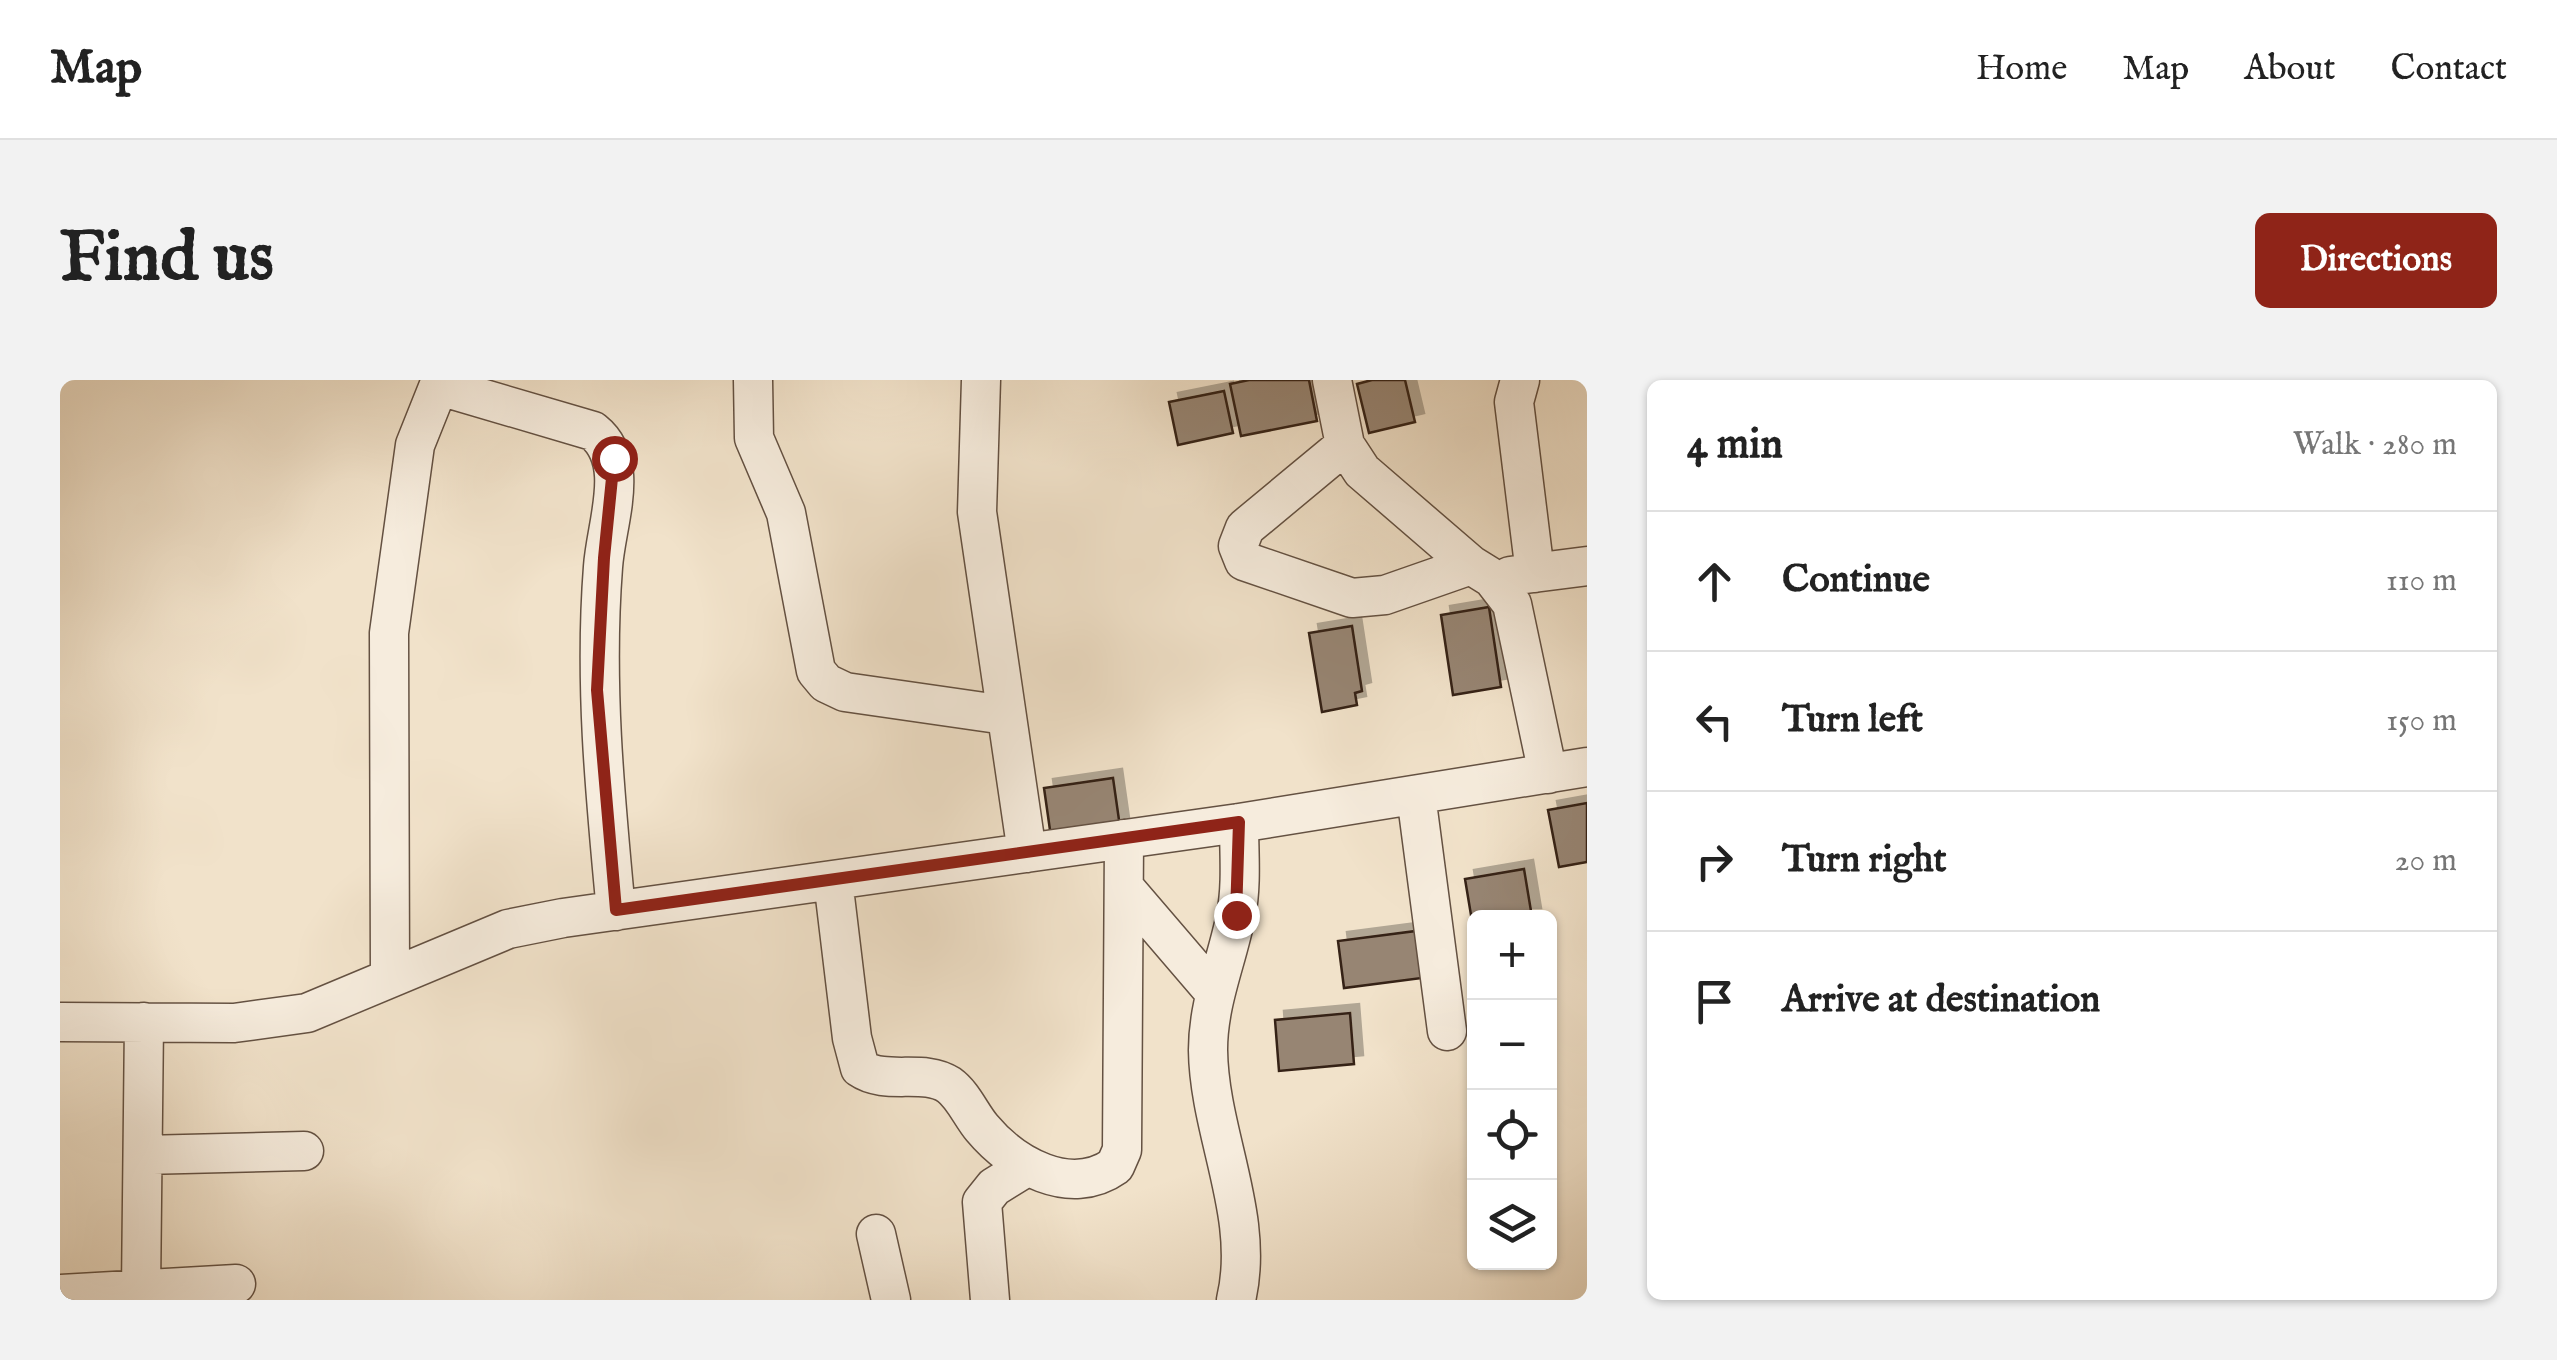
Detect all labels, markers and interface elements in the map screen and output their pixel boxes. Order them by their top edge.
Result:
text: Map [50,39,142,99]
text: Home [1976,47,2067,92]
text: Map [2122,47,2189,92]
text: About [2244,47,2336,92]
text: Contact [2391,47,2507,92]
button: Directions [2255,213,2497,308]
text: Find us [60,216,274,304]
text: 4 min [1687,419,1783,472]
text: Walk · 280 m [2293,425,2457,466]
route start [592,436,638,482]
icon: ahead [1687,554,1742,609]
text: Continue [1782,557,1930,605]
text: 110 m [2386,561,2457,602]
icon: left [1687,694,1742,749]
text: Turn left [1782,697,1923,745]
text: 150 m [2386,701,2457,742]
icon: right [1687,834,1742,889]
text: Turn right [1782,837,1946,885]
text: 20 m [2395,841,2457,882]
route end [1214,893,1260,939]
map controls [1467,910,1557,1270]
button: + [1467,910,1557,1000]
icon: arrive [1687,974,1742,1029]
text: Arrive at destination [1782,977,2100,1025]
button: − [1467,1000,1557,1090]
button: locate [1467,1090,1557,1180]
button: layers [1467,1180,1557,1270]

